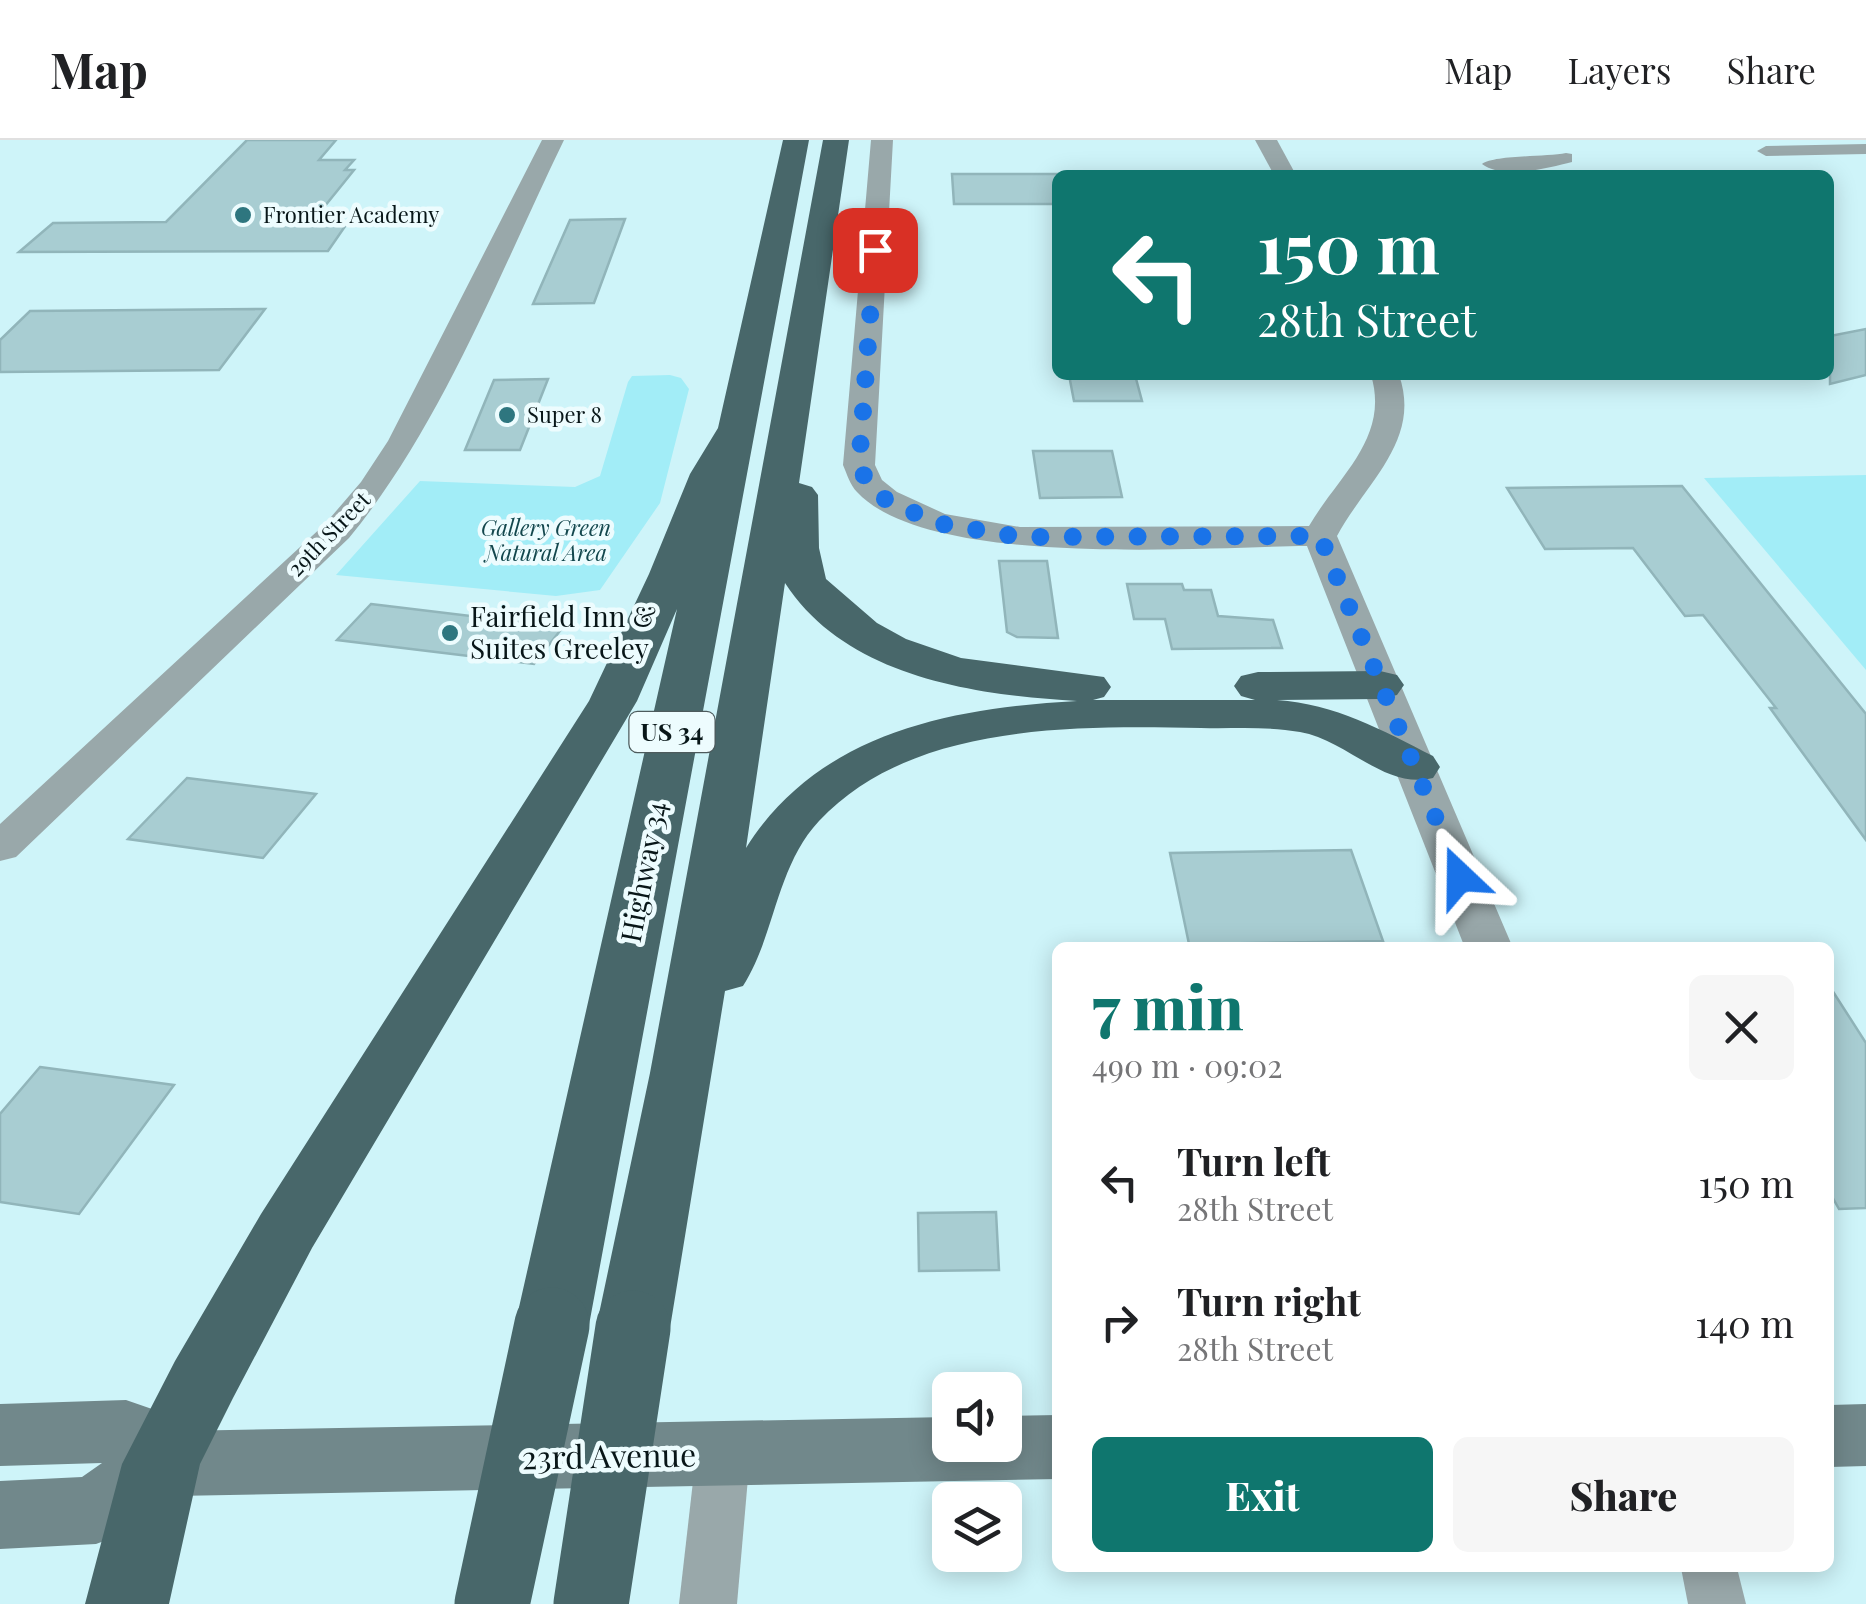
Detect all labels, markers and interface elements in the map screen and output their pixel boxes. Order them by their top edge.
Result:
text: Map [50,37,148,101]
text: Map [1444,46,1512,93]
text: Layers [1567,46,1672,93]
text: Share [1727,46,1816,93]
text: 150 m [1257,198,1440,292]
place label: Frontier Academy [263,199,439,229]
marker: Frontier Academy [232,204,254,226]
pin [833,208,918,293]
icon: left [1092,210,1222,340]
icon: arrive [848,223,903,278]
text: 28th Street [1257,288,1476,348]
place label: Super 8 [527,399,602,429]
marker: Super 8 [496,404,518,426]
street label: 29th Street [280,484,377,582]
park label: Gallery Green Natural Area [481,512,611,567]
place label: Fairfield Inn & Suites Greeley [470,597,656,666]
marker: Fairfield Inn & Suites Greeley [439,622,461,644]
road number: US 34 [630,712,714,752]
street label: Highway 34 [611,798,674,945]
position arrow [1408,825,1512,929]
text: 7 min [1092,965,1244,1045]
button: close [1689,975,1794,1080]
text: 490 m · 09:02 [1092,1043,1283,1086]
text: Turn left [1177,1135,1330,1186]
icon: left [1092,1155,1147,1210]
text: 150 m [1699,1157,1794,1208]
text: 28th Street [1177,1186,1333,1229]
text: Turn right [1177,1275,1361,1326]
icon: right [1092,1295,1147,1350]
text: 140 m [1695,1297,1794,1348]
text: 28th Street [1177,1326,1333,1369]
map controls [932,1372,1022,1572]
button: sound [932,1372,1022,1462]
street label: 23rd Avenue [521,1431,697,1478]
button: Exit [1092,1437,1433,1552]
button: Share [1453,1437,1794,1552]
button: layers [932,1482,1022,1572]

